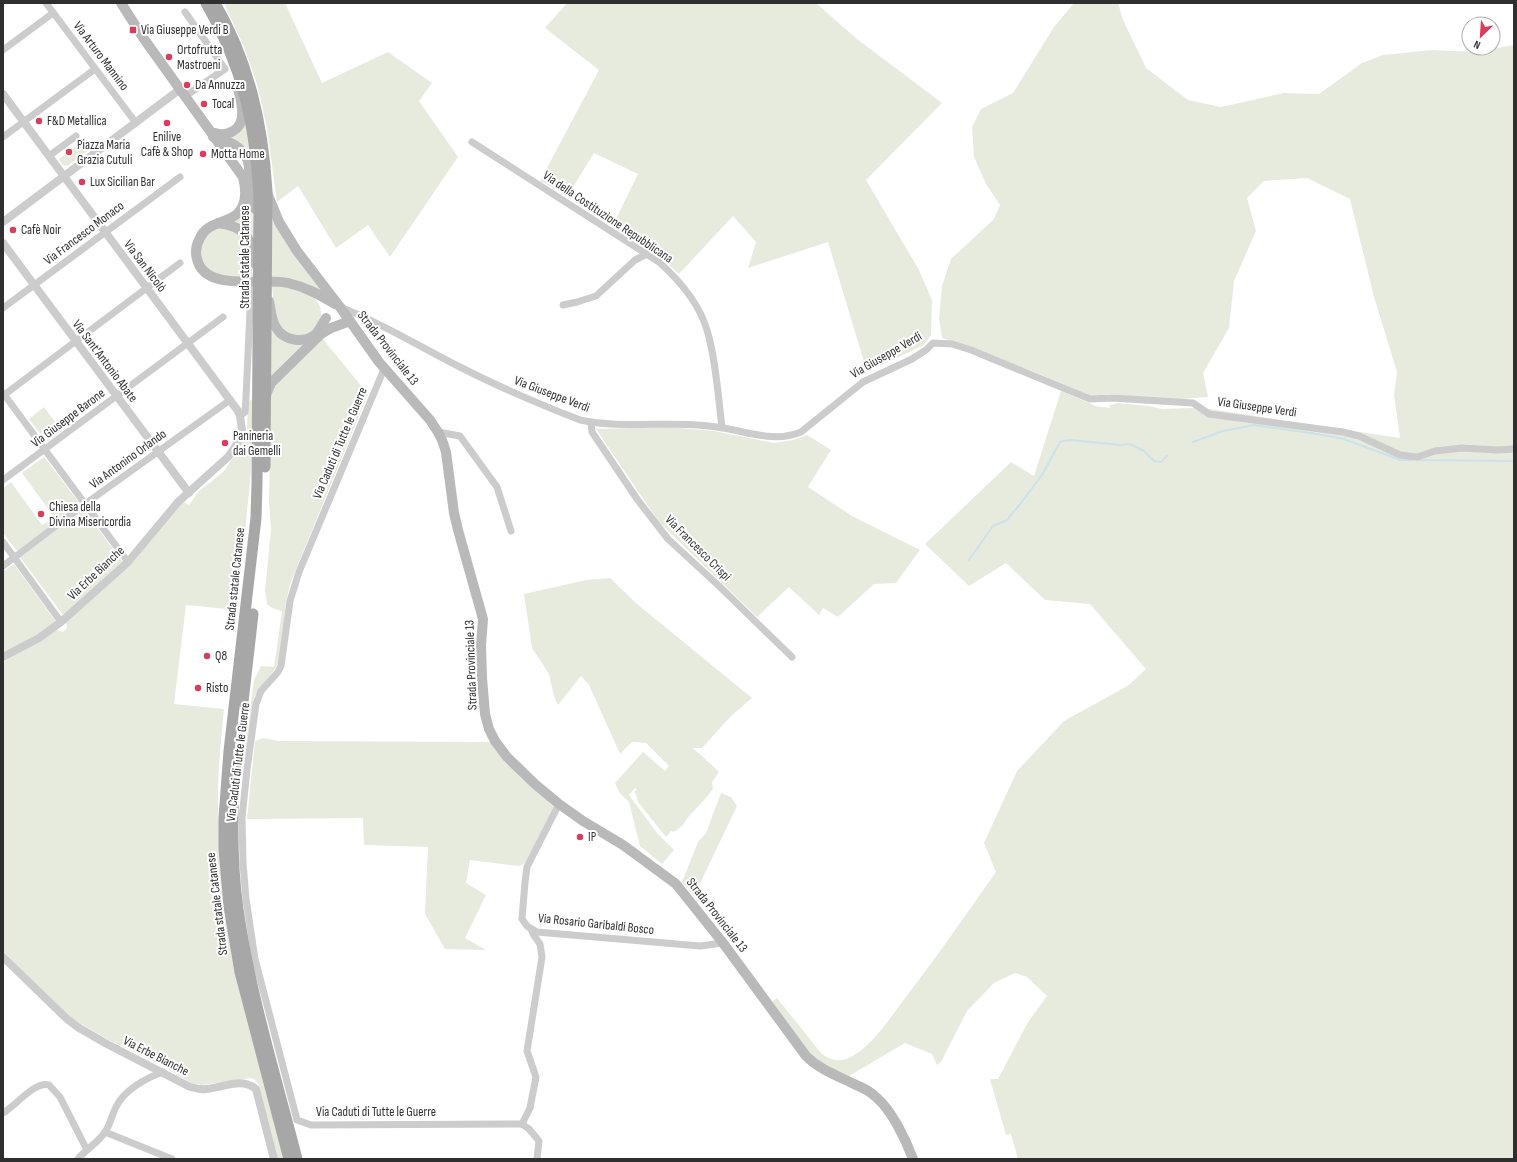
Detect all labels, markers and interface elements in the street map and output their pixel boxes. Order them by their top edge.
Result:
north arrow [1461,16,1501,56]
street label: Via Arturo Mannino [70,18,132,94]
place label: Via Giuseppe Verdi B [141,22,229,38]
marker: Via Giuseppe Verdi B [128,25,138,35]
text: N [1471,37,1482,52]
place label: Ortofrutta Mastroeni [177,42,222,73]
marker: Ortofrutta Mastroeni [164,52,174,62]
place label: Da Annuzza [195,77,245,93]
marker: Da Annuzza [182,80,192,90]
place label: Tocal [212,96,234,112]
marker: Tocal [199,99,209,109]
place label: F&D Metallica [47,113,107,129]
marker: F&D Metallica [34,116,44,126]
marker: Enilive Cafè & Shop [162,118,172,128]
place label: Enilive Cafè & Shop [141,129,193,160]
place label: Piazza Maria Grazia Cutuli [77,137,132,168]
place label: Motta Home [211,146,265,162]
marker: Piazza Maria Grazia Cutuli [64,147,74,157]
marker: Motta Home [198,149,208,159]
street label: Via della Costituzione Repubblicana [540,167,676,267]
place label: Lux Sicilian Bar [90,174,155,190]
marker: Lux Sicilian Bar [77,177,87,187]
street label: Via Francesco Monaco [41,198,127,268]
street label: Strada statale Catanese [237,205,253,309]
place label: Cafè Noir [21,222,61,238]
marker: Cafè Noir [8,225,18,235]
street label: Via San Nicolò [120,237,170,295]
street label: Strada Provinciale 13 [354,308,422,388]
street label: Via Sant'Antonio Abate [69,317,141,405]
street label: Via Giuseppe Verdi [847,328,925,382]
street label: Via Giuseppe Verdi [512,372,592,416]
street label: Via Giuseppe Barone [28,385,108,451]
street label: Via Caduti di Tutte le Guerre [309,385,371,501]
street label: Via Giuseppe Verdi [1216,394,1298,420]
street label: Via Antonino Orlando [86,426,170,492]
place label: Panineria dai Gemelli [233,428,281,459]
marker: Panineria dai Gemelli [220,438,230,448]
place label: Chiesa della Divina Misericordia [49,499,131,530]
marker: Chiesa della Divina Misericordia [36,509,46,519]
street label: Via Francesco Crispi [662,512,734,584]
street label: Strada statale Catanese [222,527,248,631]
street label: Via Erbe Bianche [64,543,128,603]
street label: Strada Provinciale 13 [461,620,481,710]
place label: Q8 [215,648,227,664]
marker: Q8 [202,651,212,661]
place label: Risto [206,680,228,696]
marker: Risto [193,683,203,693]
street label: Via Caduti di Tutte le Guerre [223,702,253,822]
place label: IP [588,829,597,845]
marker: IP [575,832,585,842]
street label: Strada statale Catanese [203,852,231,956]
street label: Strada Provinciale 13 [683,875,751,955]
street label: Via Rosario Garibaldi Bosco [537,910,655,938]
street label: Via Erbe Bianche [120,1033,192,1079]
street label: Via Caduti di Tutte le Guerre [316,1104,436,1120]

